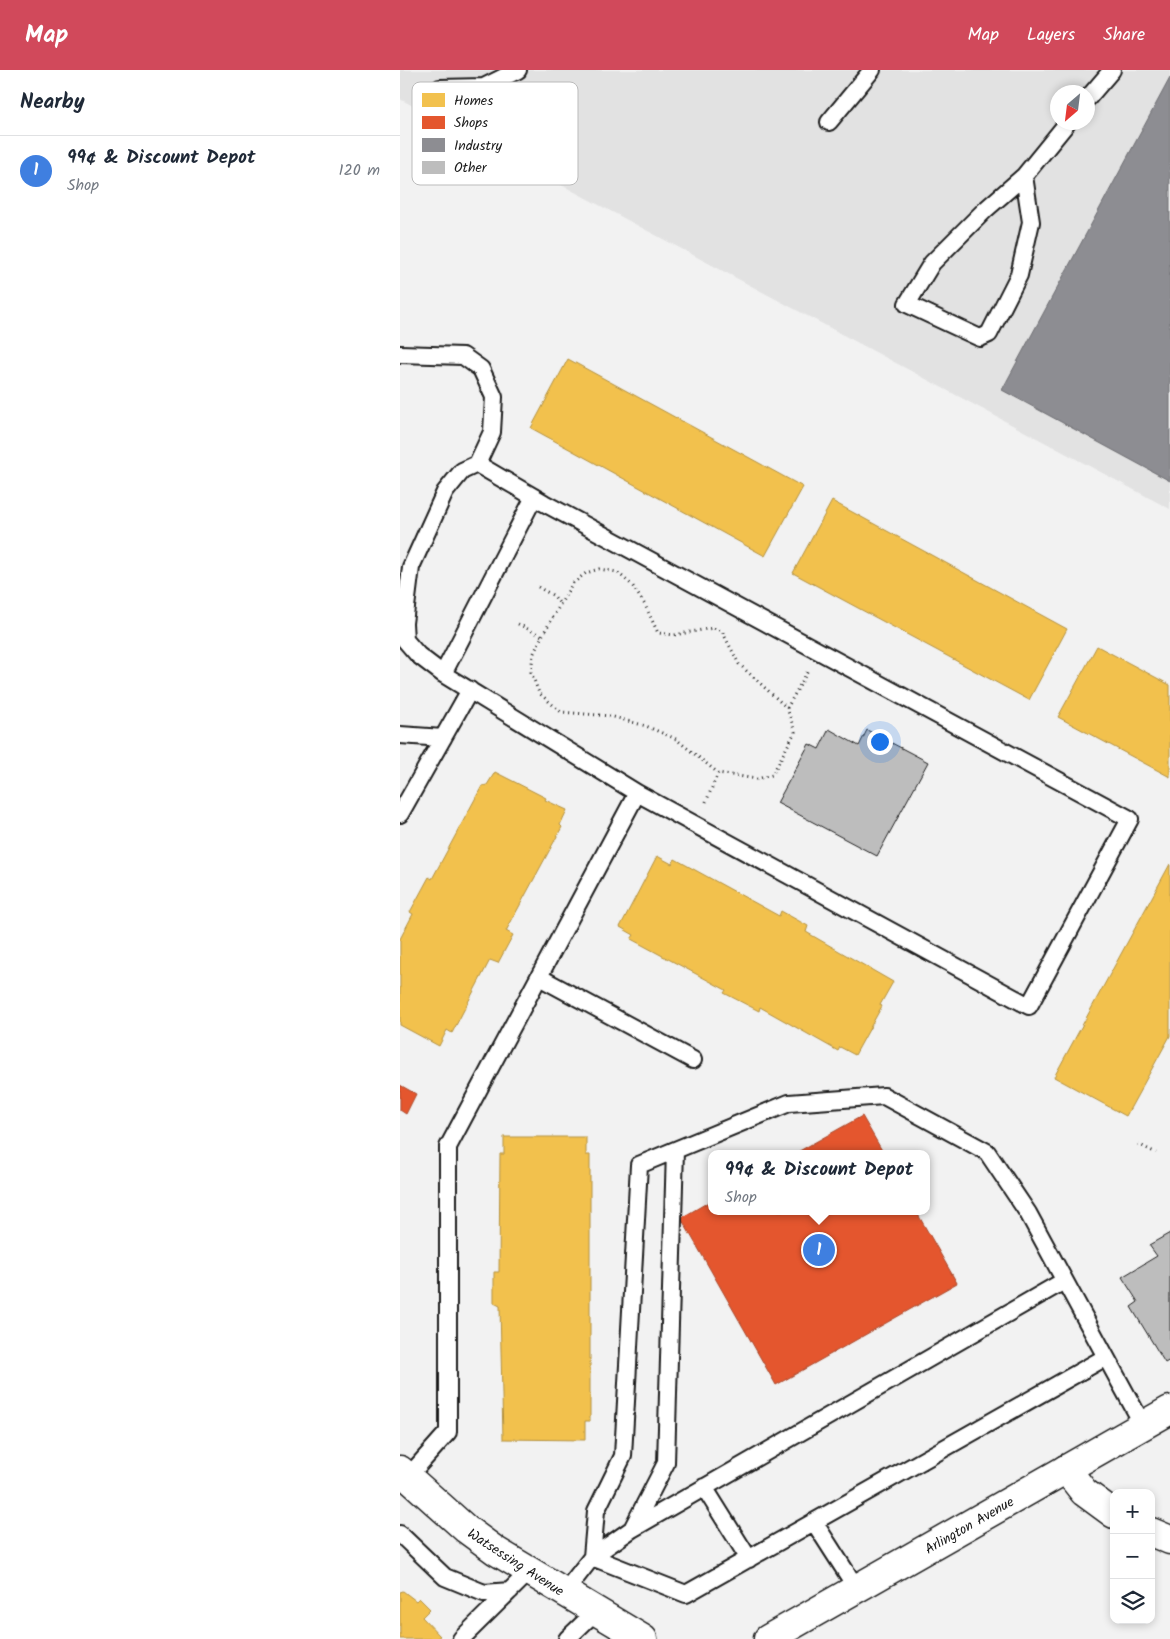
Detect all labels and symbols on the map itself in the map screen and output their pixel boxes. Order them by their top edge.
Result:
legend [412,82,578,185]
north arrow [1050,85,1095,130]
text: Homes [454,90,493,112]
text: Shops [454,112,488,134]
text: Industry [454,135,503,157]
text: Other [454,157,488,179]
your location [867,729,893,755]
pin: 1 [803,1231,835,1269]
street label: Arlington Avenue [921,1491,1019,1560]
street label: Watsessing Avenue [463,1523,569,1603]

